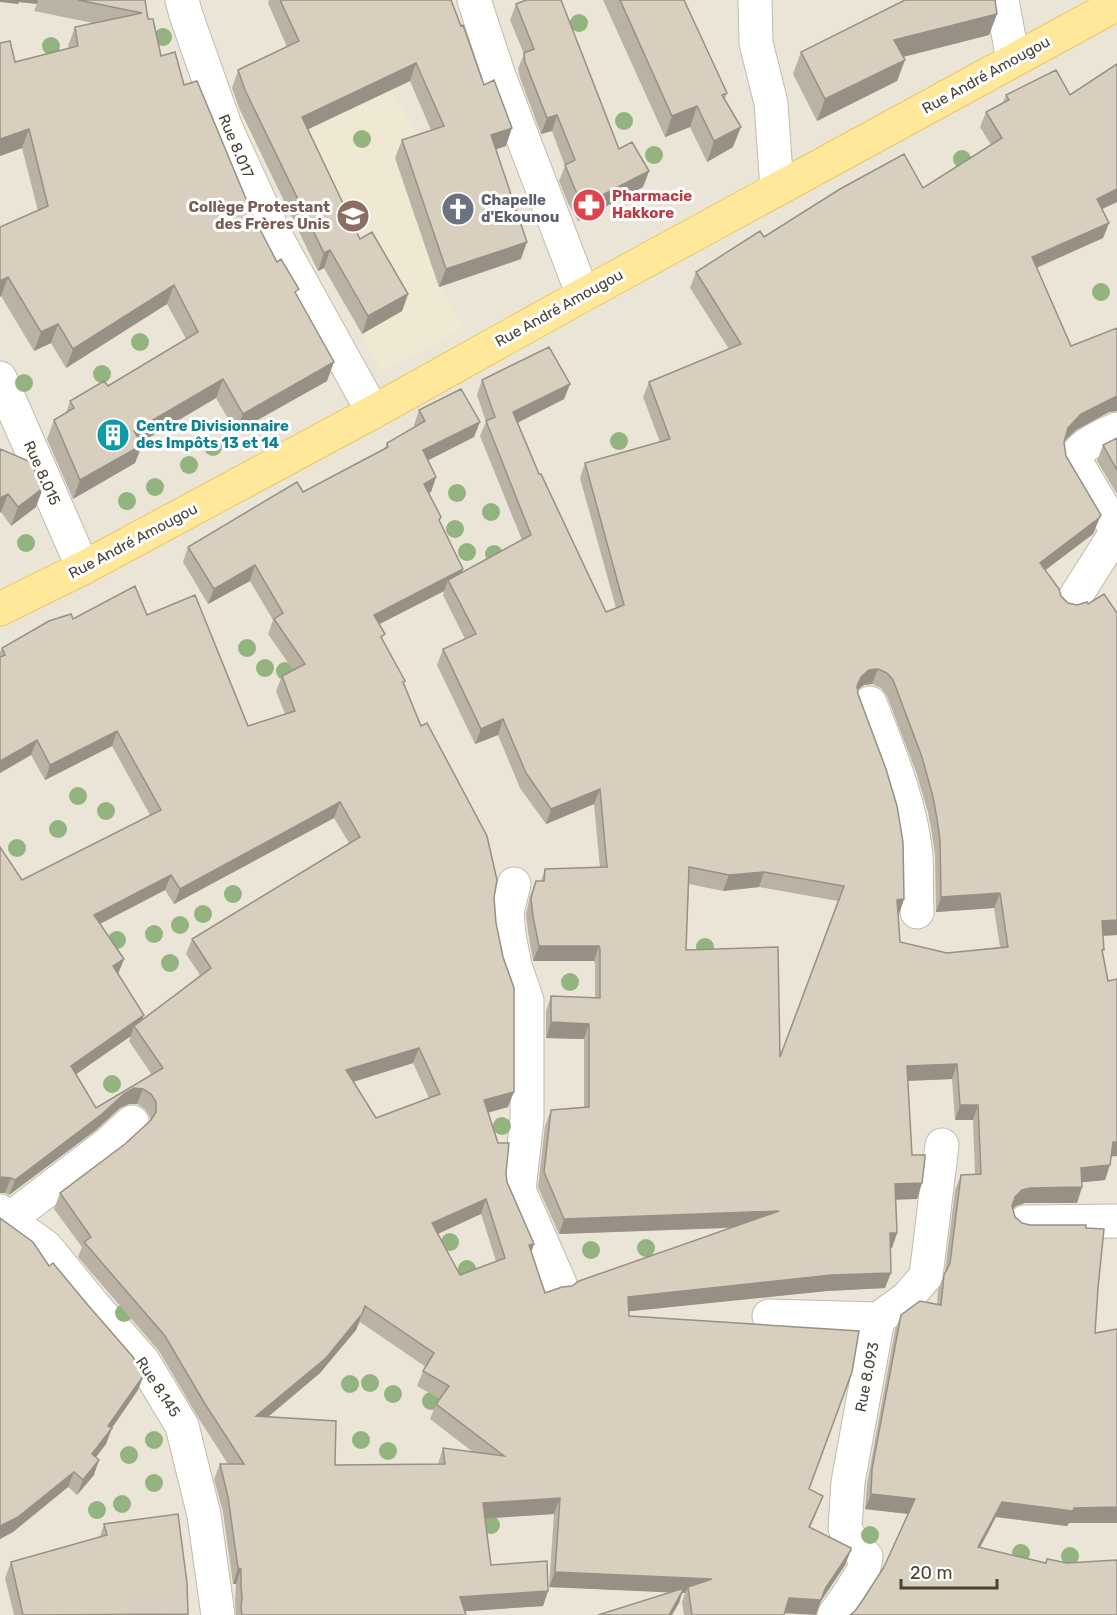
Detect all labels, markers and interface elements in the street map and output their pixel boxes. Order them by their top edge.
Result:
street label: Rue André Amougou [919,32,1053,118]
street label: Rue 8.017 [215,111,258,181]
pharmacy icon: Pharmacie Hakkore [571,187,607,223]
place label: Pharmacie Hakkore [612,187,692,222]
church icon: Chapelle d'Ekounou [440,191,476,227]
place label: Chapelle d'Ekounou [481,191,559,226]
place label: Collège Protestant des Frères Unis [189,198,330,233]
school or university icon: Collège Protestant des Frères Unis [335,198,371,234]
street label: Rue André Amougou [492,265,626,351]
building icon: Centre Divisionnaire des Impôts 13 et 14 [95,417,131,453]
place label: Centre Divisionnaire des Impôts 13 et 14 [136,417,289,452]
street label: Rue 8.015 [20,438,64,508]
street label: Rue André Amougou [65,499,201,583]
street label: Rue 8.093 [851,1340,883,1414]
street label: Rue 8.145 [132,1354,184,1420]
scale bar [901,1552,997,1590]
text: 20 m [910,1562,952,1584]

